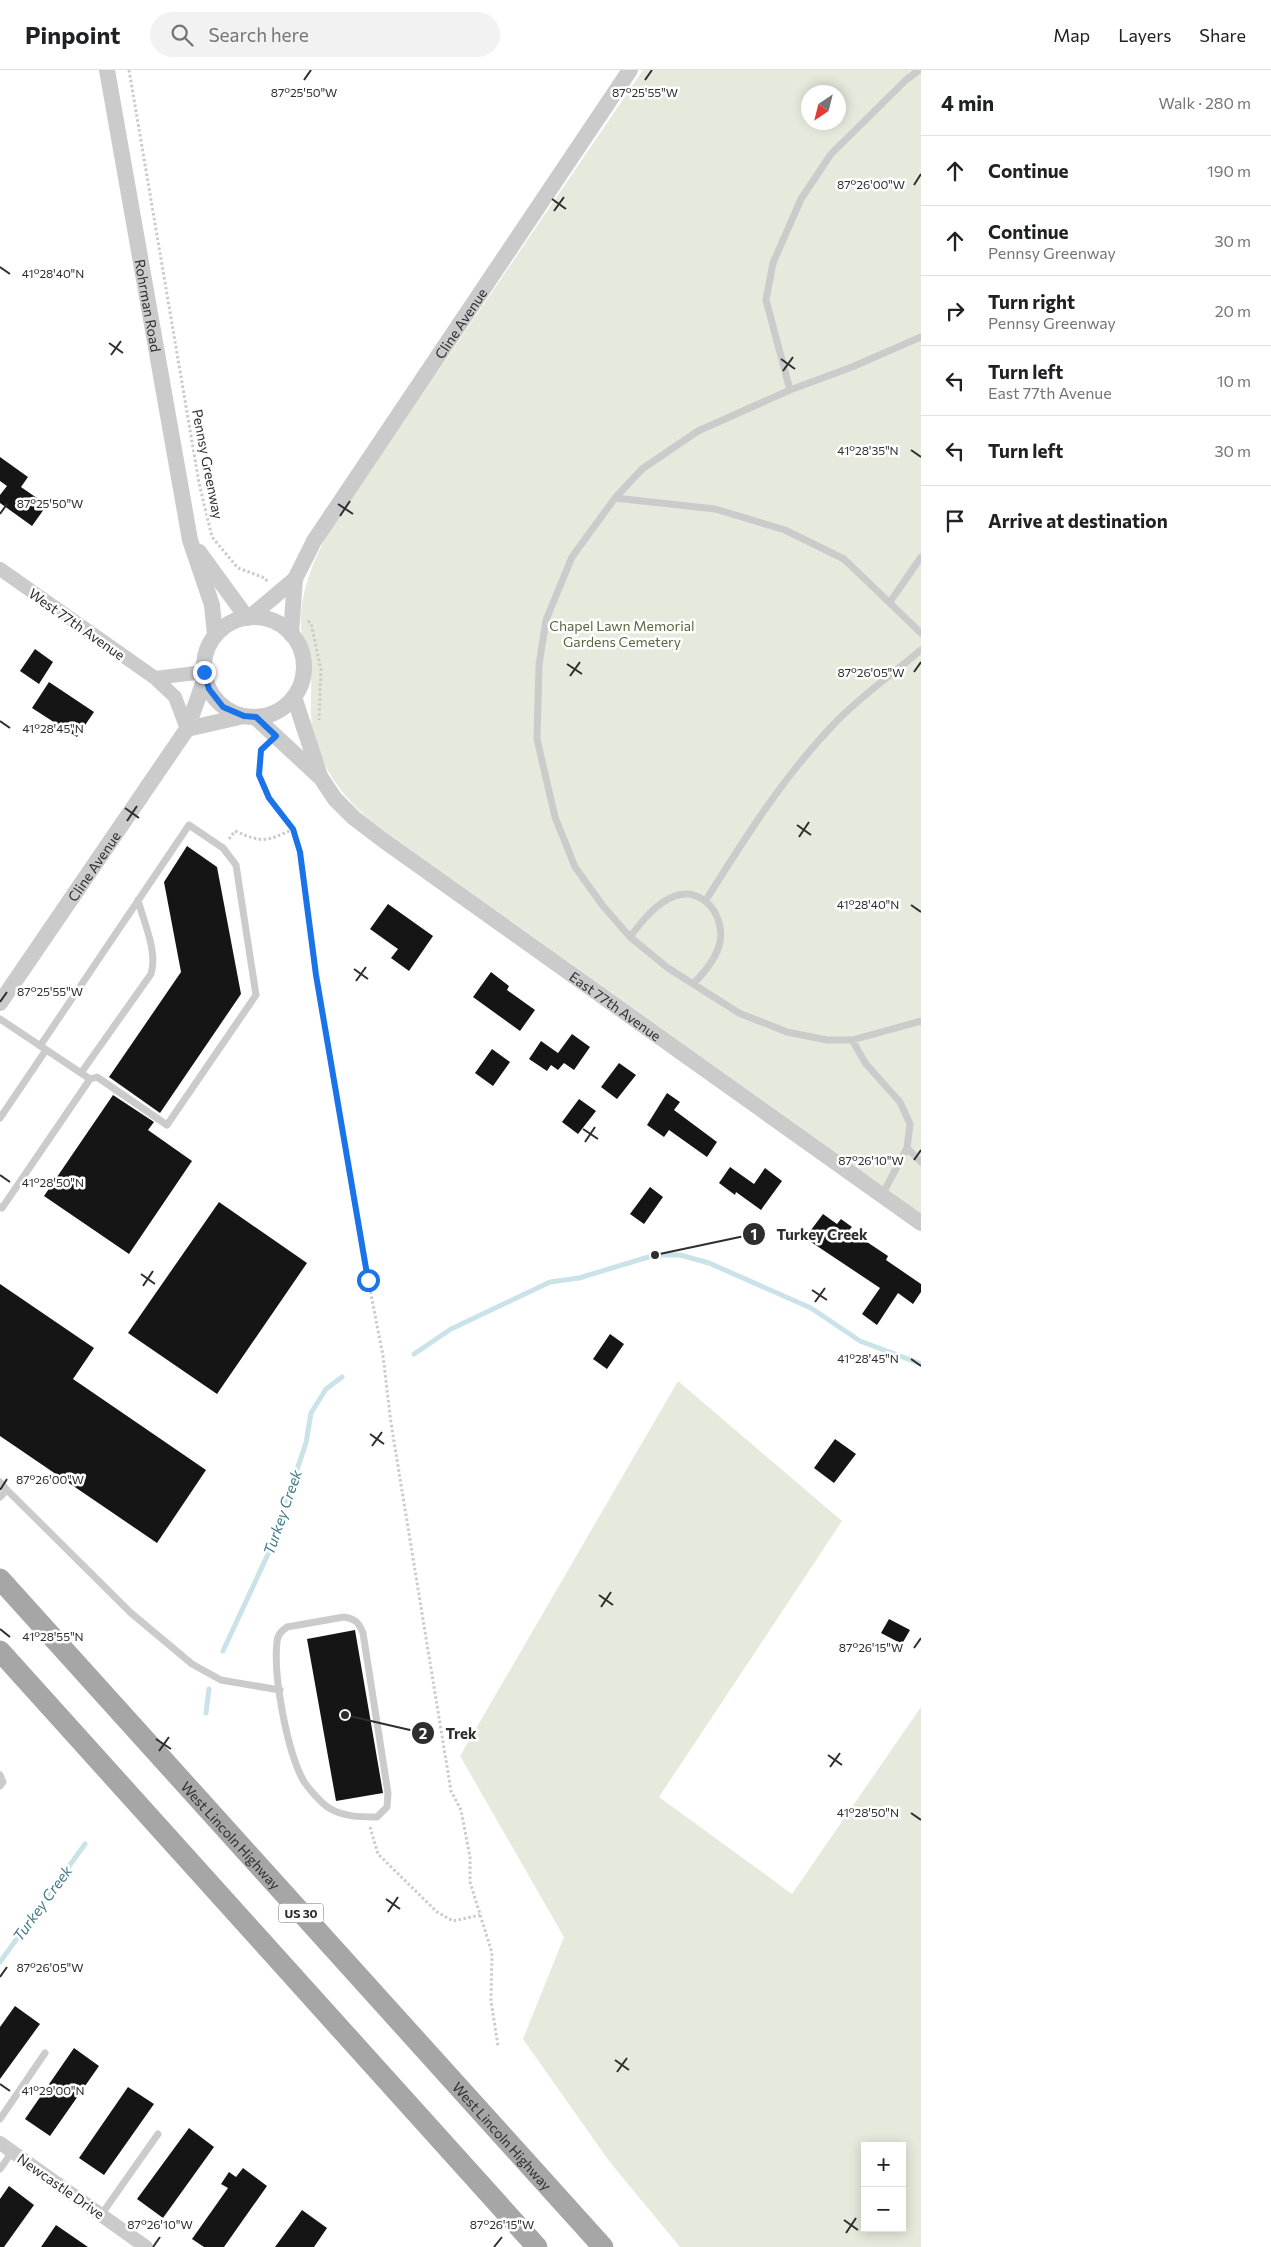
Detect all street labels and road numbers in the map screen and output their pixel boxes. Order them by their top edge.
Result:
street label: Rohrman Road [132,258,165,353]
street label: Cline Avenue [430,285,490,362]
street label: Pennsy Greenway [189,407,227,521]
street label: West 77th Avenue [26,585,128,663]
street label: Cline Avenue [64,827,124,904]
street label: East 77th Avenue [567,967,665,1044]
street label: West Lincoln Highway [178,1778,284,1893]
road number: US 30 [278,1904,324,1922]
street label: West Lincoln Highway [449,2078,556,2193]
street label: Newcastle Drive [14,2150,108,2222]

